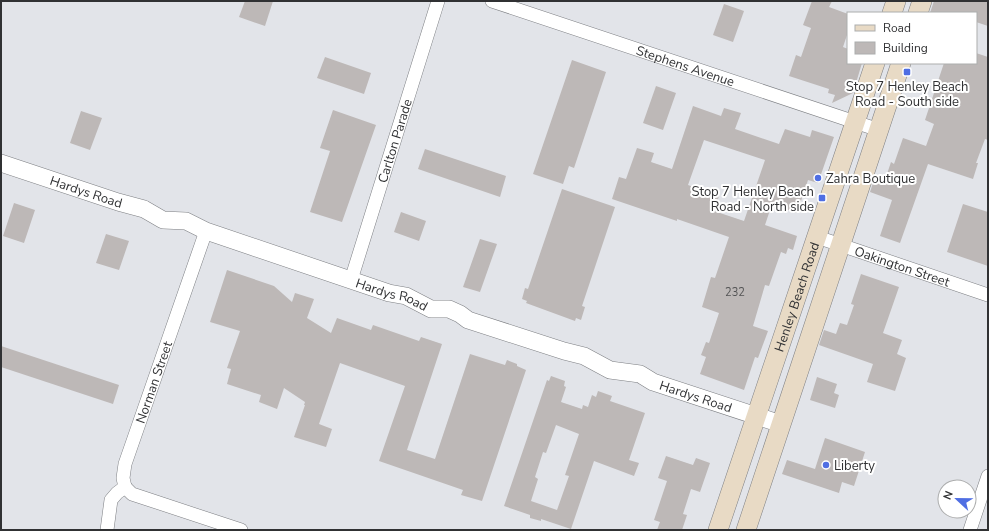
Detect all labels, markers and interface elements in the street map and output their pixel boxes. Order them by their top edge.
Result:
legend [847,12,977,64]
text: Road [883,20,911,36]
text: Building [883,40,928,56]
street label: Stephens Avenue [634,42,737,91]
marker: Stop 7 Henley Beach Road - South side [902,67,912,77]
place label: Stop 7 Henley Beach Road - South side [846,78,968,111]
street label: Carlton Parade [374,97,417,185]
place label: Zahra Boutique [826,170,915,188]
street label: Hardys Road [47,172,124,213]
marker: Zahra Boutique [813,173,823,183]
place label: Stop 7 Henley Beach Road - North side [691,183,814,216]
marker: Stop 7 Henley Beach Road - North side [817,193,827,203]
street label: Henley Beach Road [771,240,824,354]
street label: Oakington Street [852,242,952,291]
street label: Hardys Road [353,274,431,316]
house number: 232 [725,285,745,300]
street label: Norman Street [132,339,177,426]
street label: Hardys Road [657,377,734,417]
place label: Liberty [834,457,875,475]
marker: Liberty [821,460,831,470]
north arrow [937,479,977,519]
text: N [940,489,957,502]

